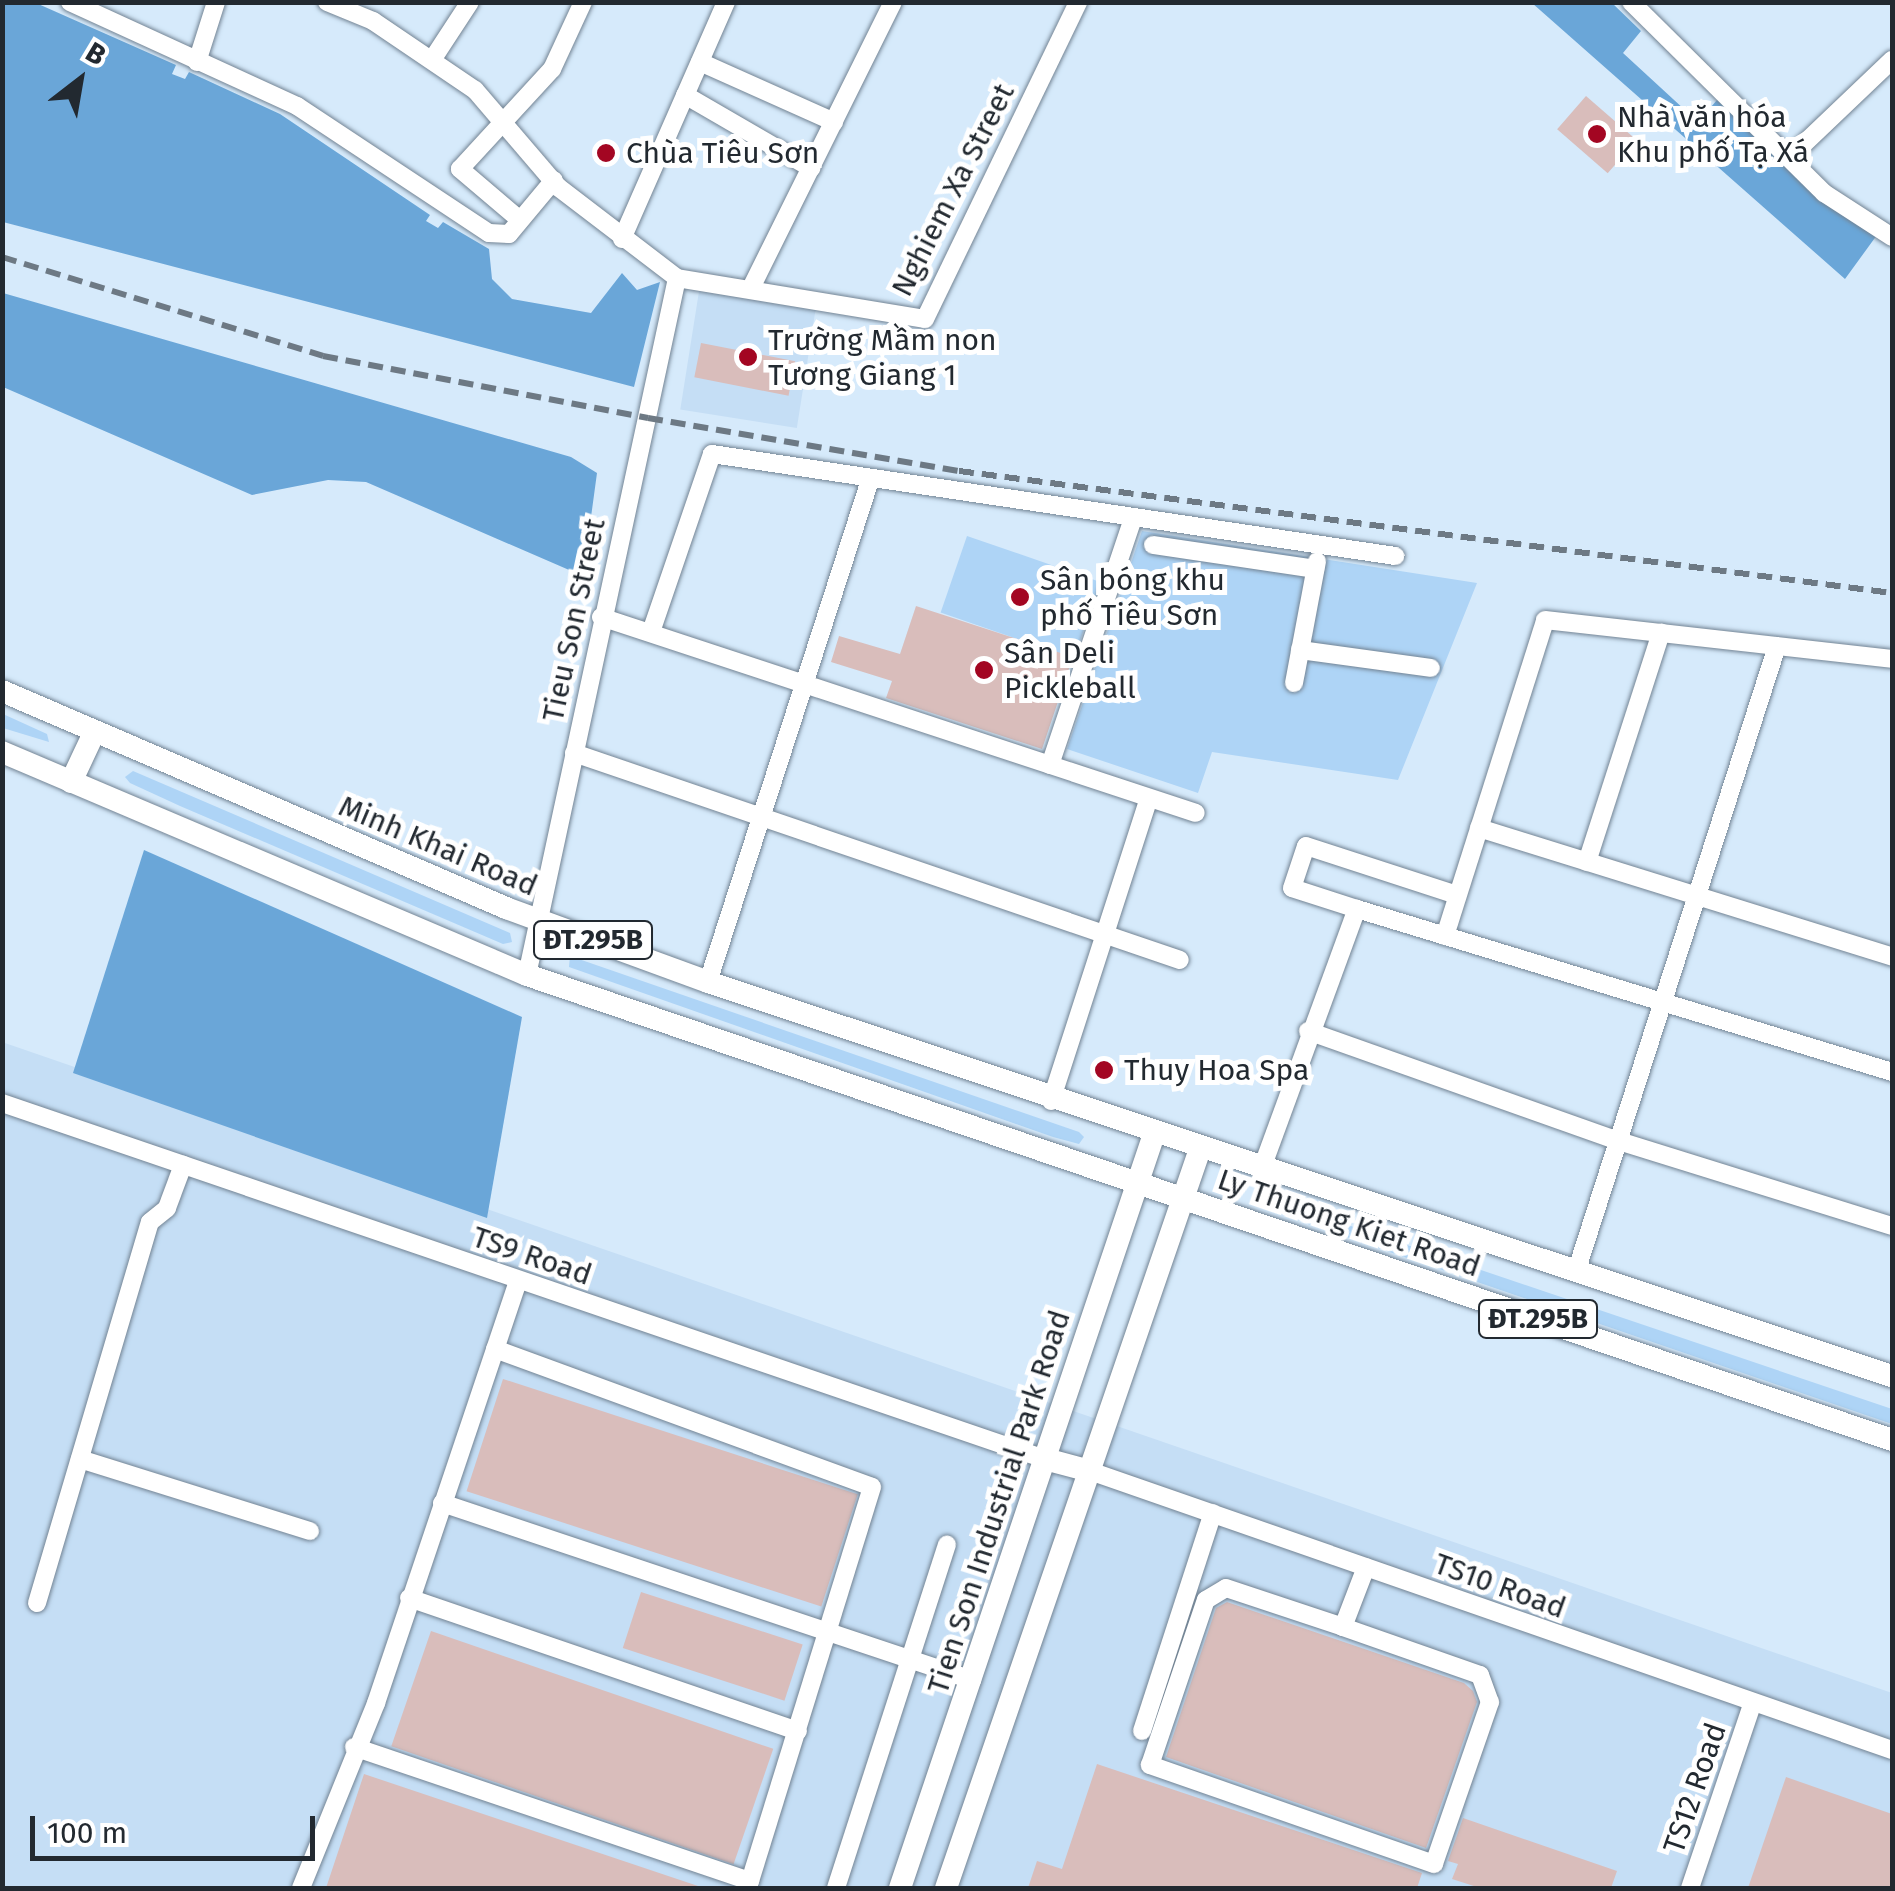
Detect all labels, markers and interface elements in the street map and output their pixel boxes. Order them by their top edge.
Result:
north arrow [30,30,130,130]
text: B [80,35,112,72]
street label: Nghiem Xa Street [884,78,1022,302]
place label: Nhà văn hóa Khu phố Tạ Xá [1617,99,1809,170]
marker: Nhà văn hóa Khu phố Tạ Xá [1586,123,1608,145]
place label: Chùa Tiêu Sơn [626,135,819,171]
marker: Chùa Tiêu Sơn [595,142,617,164]
place label: Trường Mầm non Tương Giang 1 [768,322,997,392]
marker: Trường Mầm non Tương Giang 1 [737,346,759,368]
street label: Tieu Son Street [535,515,613,725]
place label: Sân bóng khu phố Tiêu Sơn [1040,562,1225,632]
marker: Sân bóng khu phố Tiêu Sơn [1009,586,1031,608]
place label: Sân Deli Pickleball [1004,635,1136,706]
marker: Sân Deli Pickleball [973,659,995,681]
street label: Minh Khai Road [333,788,543,904]
road number: ĐT.295B [533,917,653,963]
place label: Thuy Hoa Spa [1124,1052,1309,1088]
marker: Thuy Hoa Spa [1093,1059,1115,1081]
street label: Ly Thuong Kiet Road [1213,1161,1485,1285]
street label: TS9 Road [468,1219,596,1293]
road number: ĐT.295B [1478,1296,1598,1342]
street label: Tien Son Industrial Park Road [920,1306,1078,1698]
street label: TS10 Road [1429,1546,1571,1626]
street label: TS12 Road [1656,1718,1734,1858]
scale bar [35,1796,320,1858]
text: 100 m [47,1815,127,1851]

